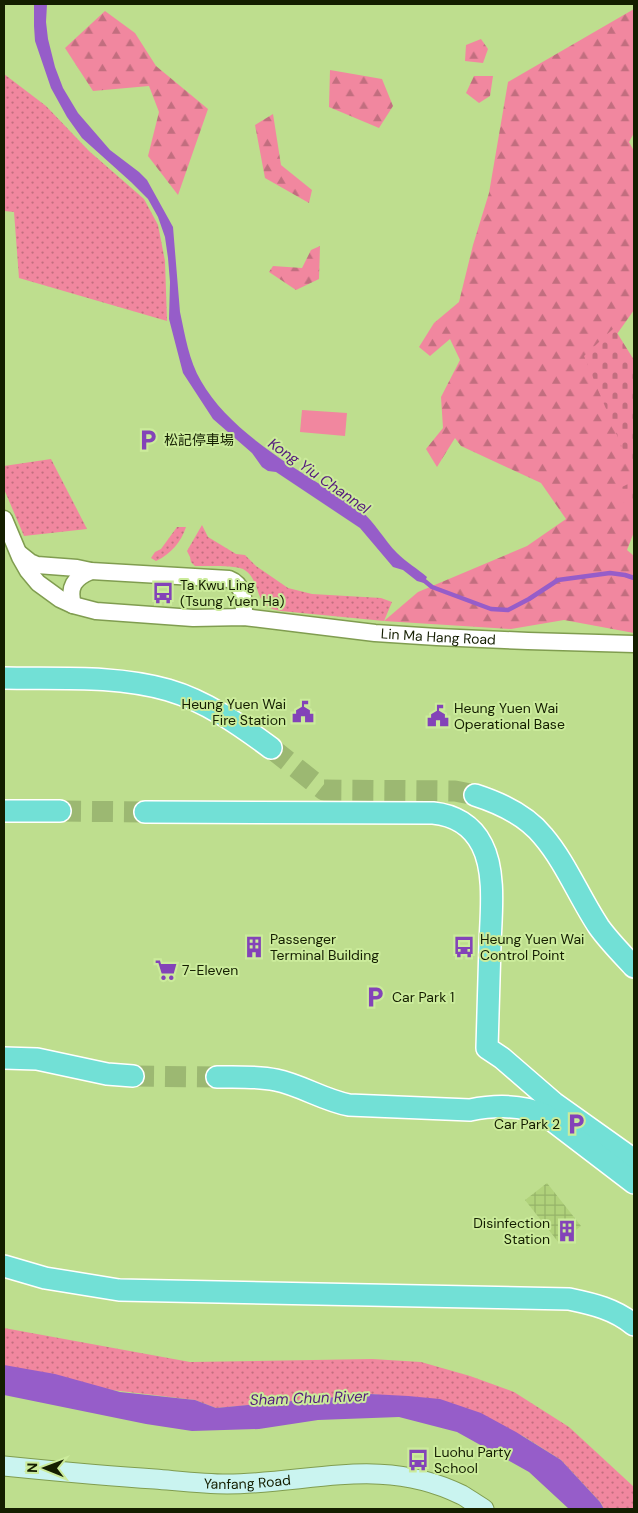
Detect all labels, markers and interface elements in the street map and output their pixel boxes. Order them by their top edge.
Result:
parking icon: 松記停車場 [135,427,161,453]
place label: 松記停車場 [164,431,234,449]
water label: Kong Yiu Channel [264,433,374,519]
place label: Ta Kwu Ling (Tsung Yuen Ha) [180,576,285,610]
bus stop icon: Ta Kwu Ling (Tsung Yuen Ha) [150,580,176,606]
street label: Lin Ma Hang Road [380,624,496,649]
place label: Heung Yuen Wai Fire Station [182,695,286,729]
public building icon: Heung Yuen Wai Fire Station [290,699,316,725]
place label: Heung Yuen Wai Operational Base [454,699,565,733]
public building icon: Heung Yuen Wai Operational Base [425,703,451,729]
place label: Passenger Terminal Building [270,930,379,964]
place label: Heung Yuen Wai Control Point [480,930,584,964]
building icon: Passenger Terminal Building [241,934,267,960]
bus stop icon: Heung Yuen Wai Control Point [451,934,477,960]
supermarket icon: 7-Eleven [153,957,179,983]
place label: 7-Eleven [182,961,238,979]
parking icon: Car Park 1 [362,984,388,1010]
place label: Car Park 1 [392,988,454,1006]
parking icon: Car Park 2 [563,1111,589,1137]
place label: Car Park 2 [494,1115,560,1133]
place label: Disinfection Station [473,1214,550,1248]
building icon: Disinfection Station [554,1218,580,1244]
water label: Sham Chun River [249,1386,369,1410]
north arrow [20,1443,70,1493]
place label: Luohu Party School [434,1443,512,1477]
bus stop icon: Luohu Party School [405,1447,431,1473]
text: N [23,1463,41,1473]
street label: Yanfang Road [203,1471,292,1493]

